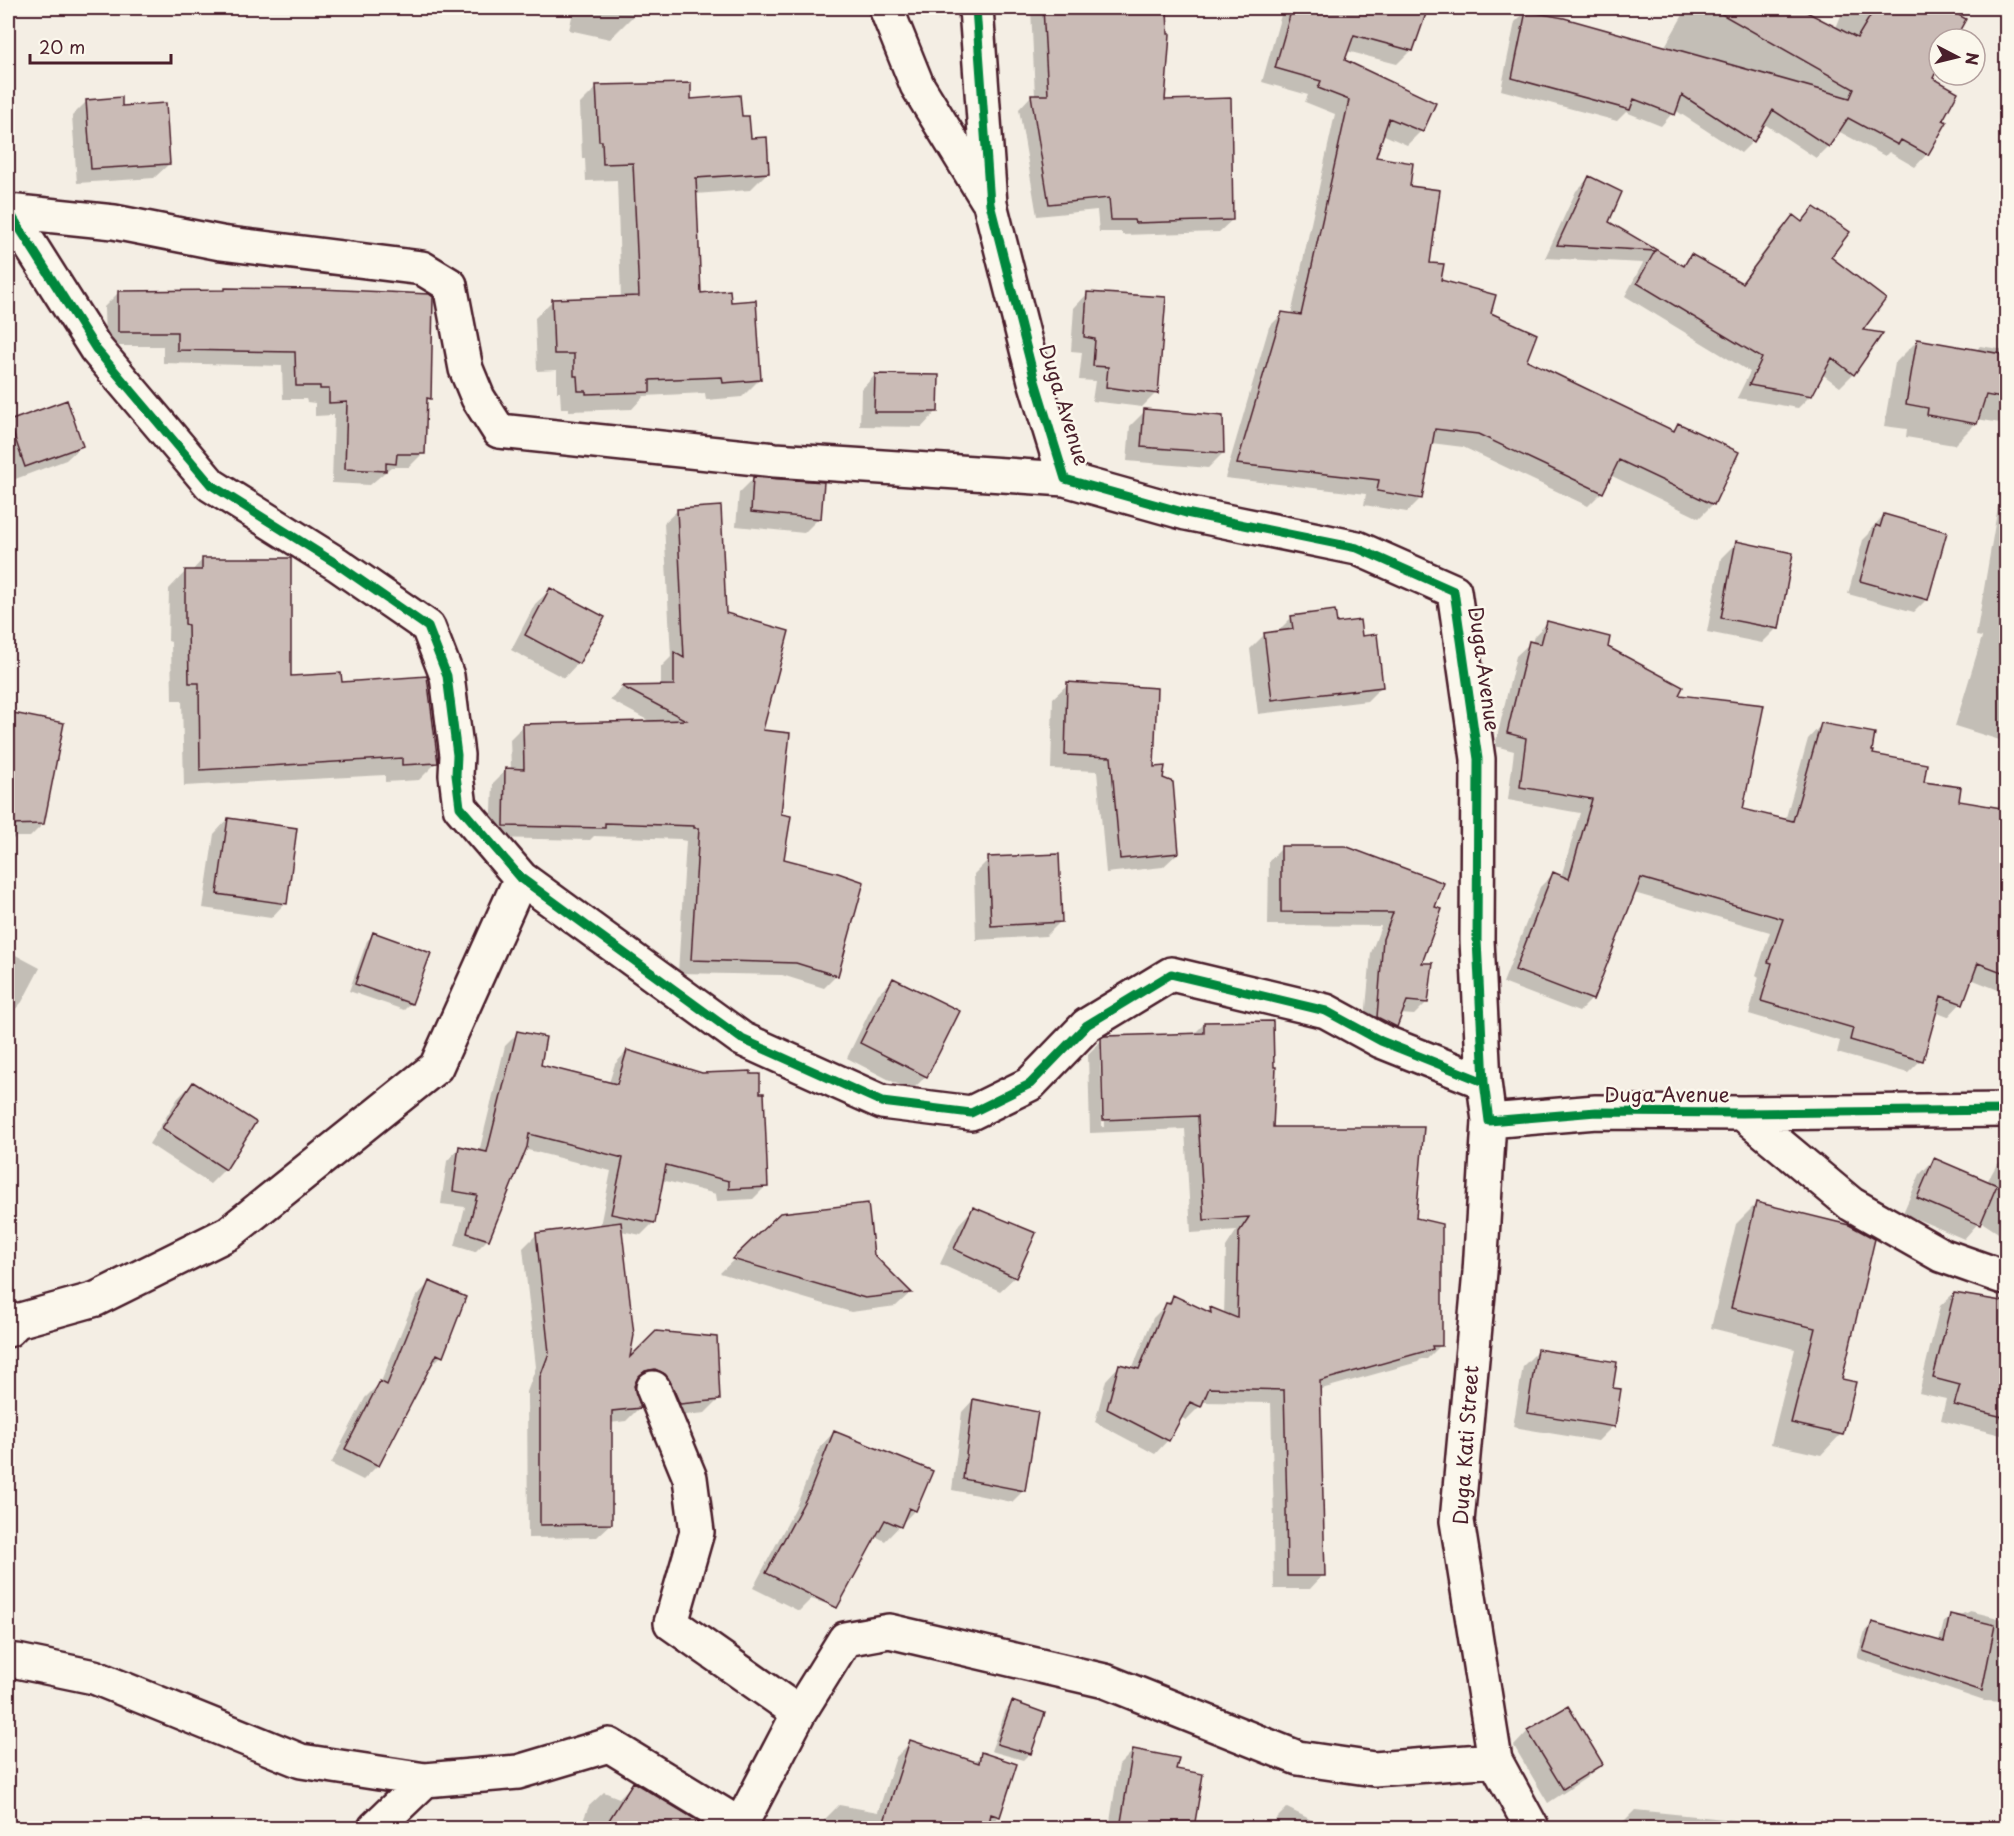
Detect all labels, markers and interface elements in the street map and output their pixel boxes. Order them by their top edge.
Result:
scale bar [30,27,171,65]
north arrow [1927,27,1987,87]
text: 20 m [39,33,85,60]
text: N [1960,51,1986,67]
street label: Duga Avenue [1032,340,1098,469]
street label: Duga Avenue [1461,605,1509,733]
street label: Duga Avenue [1604,1079,1730,1109]
street label: Duga Kati Street [1444,1364,1486,1526]

